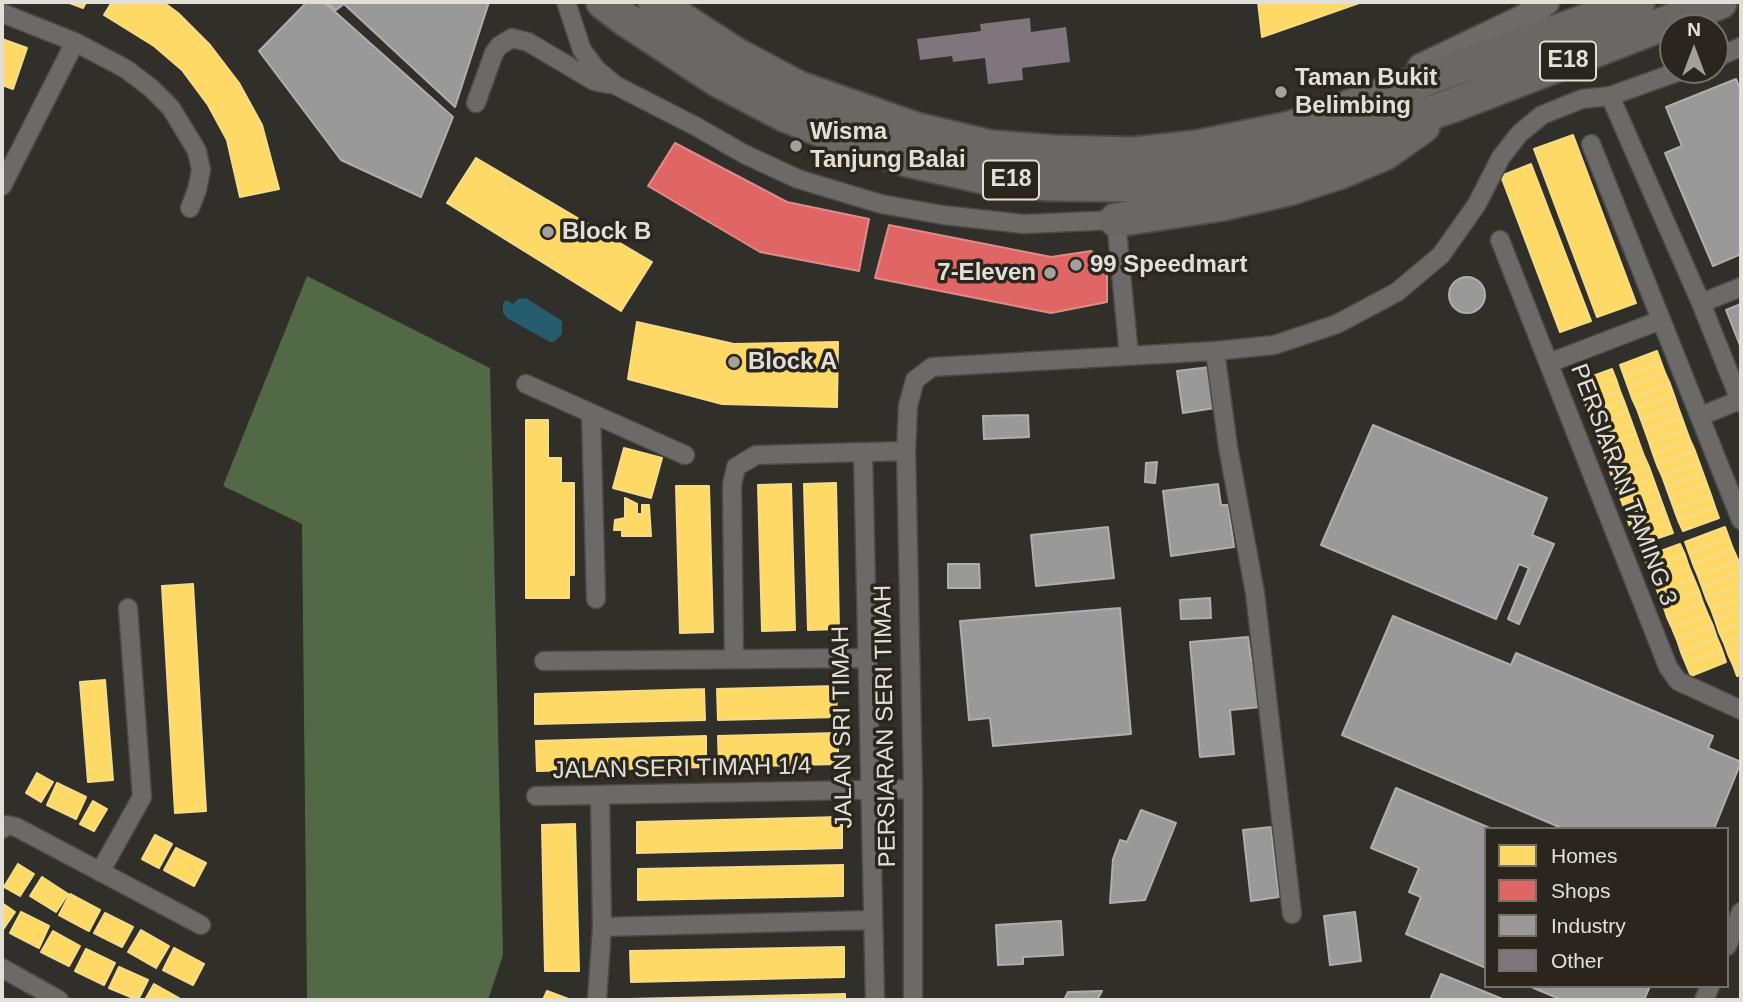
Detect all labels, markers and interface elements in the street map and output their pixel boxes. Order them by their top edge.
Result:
north arrow [1659,14,1729,84]
text: N [1687,19,1701,40]
road number: E18 [1540,41,1596,80]
place label: Taman Bukit Belimbing [1295,64,1437,120]
marker: Taman Bukit Belimbing [1273,84,1289,100]
place label: Wisma Tanjung Balai [810,118,966,174]
marker: Wisma Tanjung Balai [788,138,804,154]
road number: E18 [983,160,1039,200]
place label: Block B [562,218,651,246]
marker: Block B [540,224,556,240]
place label: 99 Speedmart [1090,251,1247,279]
marker: 99 Speedmart [1068,257,1084,273]
place label: 7-Eleven [937,259,1036,287]
marker: 7-Eleven [1042,265,1058,281]
place label: Block A [748,348,837,376]
marker: Block A [726,354,742,370]
street label: PERSIARAN TAMING 3 [1564,360,1682,610]
street label: PERSIARAN SERI TIMAH [869,584,903,868]
street label: JALAN SRI TIMAH [827,625,859,829]
street label: JALAN SERI TIMAH 1/4 [552,752,812,786]
legend [1484,827,1729,988]
text: Homes [1551,844,1618,867]
text: Shops [1551,879,1611,902]
text: Industry [1551,914,1626,937]
text: Other [1551,949,1604,972]

